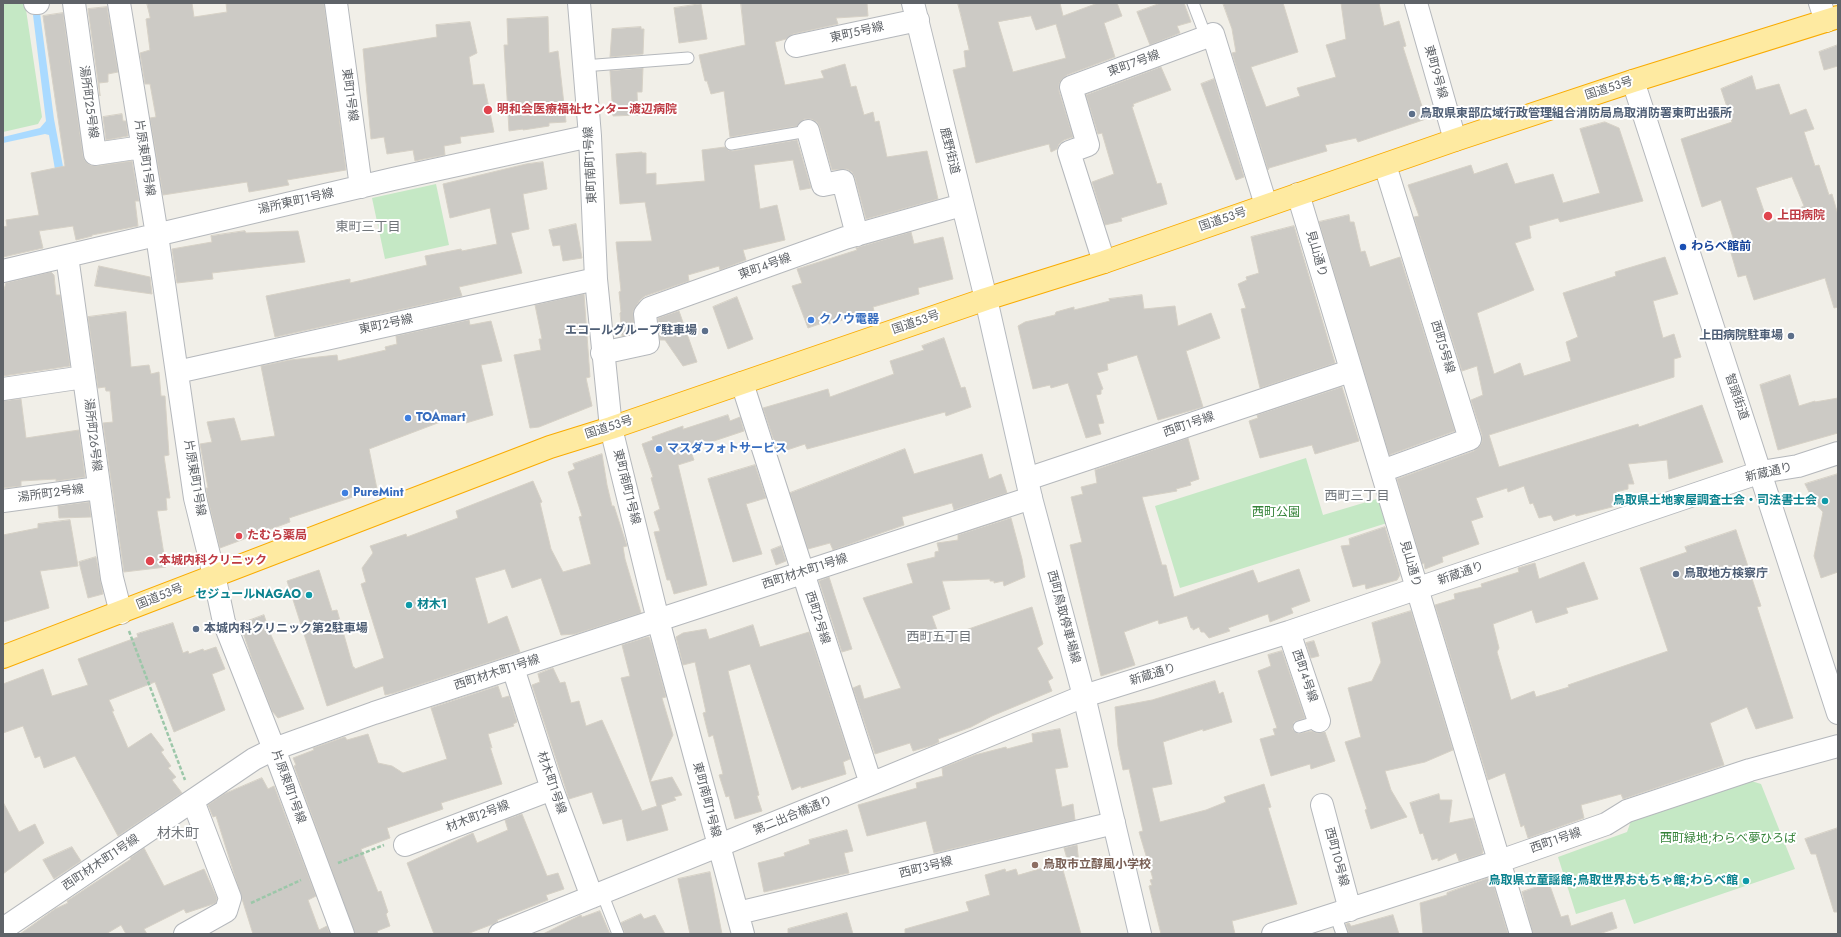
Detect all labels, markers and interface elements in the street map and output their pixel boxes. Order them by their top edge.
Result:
street label: 東町5号線 [829,20,885,46]
street label: 東町9号線 [1421,44,1449,100]
street label: 東町7号線 [1106,48,1162,80]
street label: 湯所町25号線 [76,65,100,139]
street label: 東町1号線 [338,68,360,122]
street label: 国道53号 [1583,75,1635,103]
place label: 明和会医療福祉センター渡辺病院 [497,103,677,117]
marker: 明和会医療福祉センター渡辺病院 [482,104,494,116]
place label: 鳥取県東部広域行政管理組合消防局鳥取消防署東町出張所 [1420,107,1732,121]
marker: 鳥取県東部広域行政管理組合消防局鳥取消防署東町出張所 [1407,109,1417,119]
street label: 片原東町1号線 [131,119,157,197]
street label: 東町南町1号線 [582,126,600,204]
street label: 鹿野街道 [936,126,962,176]
street label: 湯所東町1号線 [257,186,335,218]
street label: 国道53号 [1197,205,1249,235]
place label: 上田病院 [1777,209,1825,223]
marker: 上田病院 [1762,210,1774,222]
district label: 東町三丁目 [336,220,400,236]
street label: 見山通り [1302,229,1330,279]
place label: わらべ館前 [1691,240,1751,254]
marker: わらべ館前 [1678,242,1688,252]
street label: 東町4号線 [737,251,793,283]
street label: 国道53号 [890,308,942,338]
street label: 東町2号線 [358,312,414,338]
place label: クノウ電器 [819,313,879,327]
marker: クノウ電器 [806,315,816,325]
street label: 西町5号線 [1427,319,1457,375]
place label: エコールグループ駐車場 [565,324,697,338]
marker: エコールグループ駐車場 [700,326,710,336]
place label: 上田病院駐車場 [1699,329,1783,343]
marker: 上田病院駐車場 [1786,331,1796,341]
street label: 智頭街道 [1721,372,1751,422]
street label: 湯所町26号線 [80,398,104,472]
street label: 西町1号線 [1161,409,1217,441]
place label: TOAmart [416,411,465,425]
marker: TOAmart [403,413,413,423]
street label: 国道53号 [583,414,635,442]
street label: 片原東町1号線 [180,439,208,517]
place label: マスダフォトサービス [667,442,787,456]
marker: マスダフォトサービス [654,444,664,454]
street label: 東町南町1号線 [610,448,642,526]
street label: 新蔵通り [1744,461,1794,485]
street label: 湯所町2号線 [17,482,85,506]
place label: PureMint [353,486,403,500]
marker: PureMint [340,488,350,498]
district label: 西町三丁目 [1325,489,1389,505]
place label: 鳥取県土地家屋調査士会・司法書士会 [1613,494,1817,508]
marker: 鳥取県土地家屋調査士会・司法書士会 [1820,496,1830,506]
park label: 西町公園 [1252,506,1300,520]
place label: たむら薬局 [247,529,307,543]
marker: たむら薬局 [234,531,244,541]
street label: 見山通り [1396,539,1424,589]
street label: 西町材木町1号線 [760,551,850,593]
place label: 本城内科クリニック [159,554,267,568]
marker: 本城内科クリニック [144,555,156,567]
street label: 新蔵通り [1436,559,1486,589]
place label: 鳥取地方検察庁 [1684,567,1768,581]
street label: 西町鳥取停車場線 [1044,569,1082,665]
marker: 鳥取地方検察庁 [1671,569,1681,579]
street label: 国道53号 [134,581,186,613]
place label: セジュールNAGAO [195,588,301,602]
marker: セジュールNAGAO [304,590,314,600]
street label: 西町2号線 [802,590,832,646]
place label: 材木1 [417,598,447,612]
marker: 材木1 [404,600,414,610]
place label: 本城内科クリニック第2駐車場 [204,622,368,636]
marker: 本城内科クリニック第2駐車場 [191,624,201,634]
district label: 西町五丁目 [907,630,971,646]
street label: 西町4号線 [1288,648,1320,704]
street label: 西町材木町1号線 [452,652,542,694]
street label: 新蔵通り [1128,661,1178,689]
street label: 片原東町1号線 [268,748,308,826]
street label: 材木町1号線 [534,750,568,816]
street label: 東町南町1号線 [689,761,723,839]
street label: 第二出合橋通り [751,794,835,838]
street label: 材木町2号線 [444,798,512,836]
street label: 西町1号線 [1528,825,1584,857]
street label: 西町10号線 [1321,826,1351,888]
district label: 材木町 [157,827,199,843]
street label: 西町材木町1号線 [60,832,142,894]
park label: 西町緑地;わらべ夢ひろば [1660,832,1796,846]
street label: 西町3号線 [898,854,954,882]
place label: 鳥取市立醇風小学校 [1043,858,1151,872]
marker: 鳥取市立醇風小学校 [1030,860,1040,870]
place label: 鳥取県立童謡館;鳥取世界おもちゃ館;わらべ館 [1489,874,1738,888]
marker: 鳥取県立童謡館;鳥取世界おもちゃ館;わらべ館 [1741,876,1751,886]

